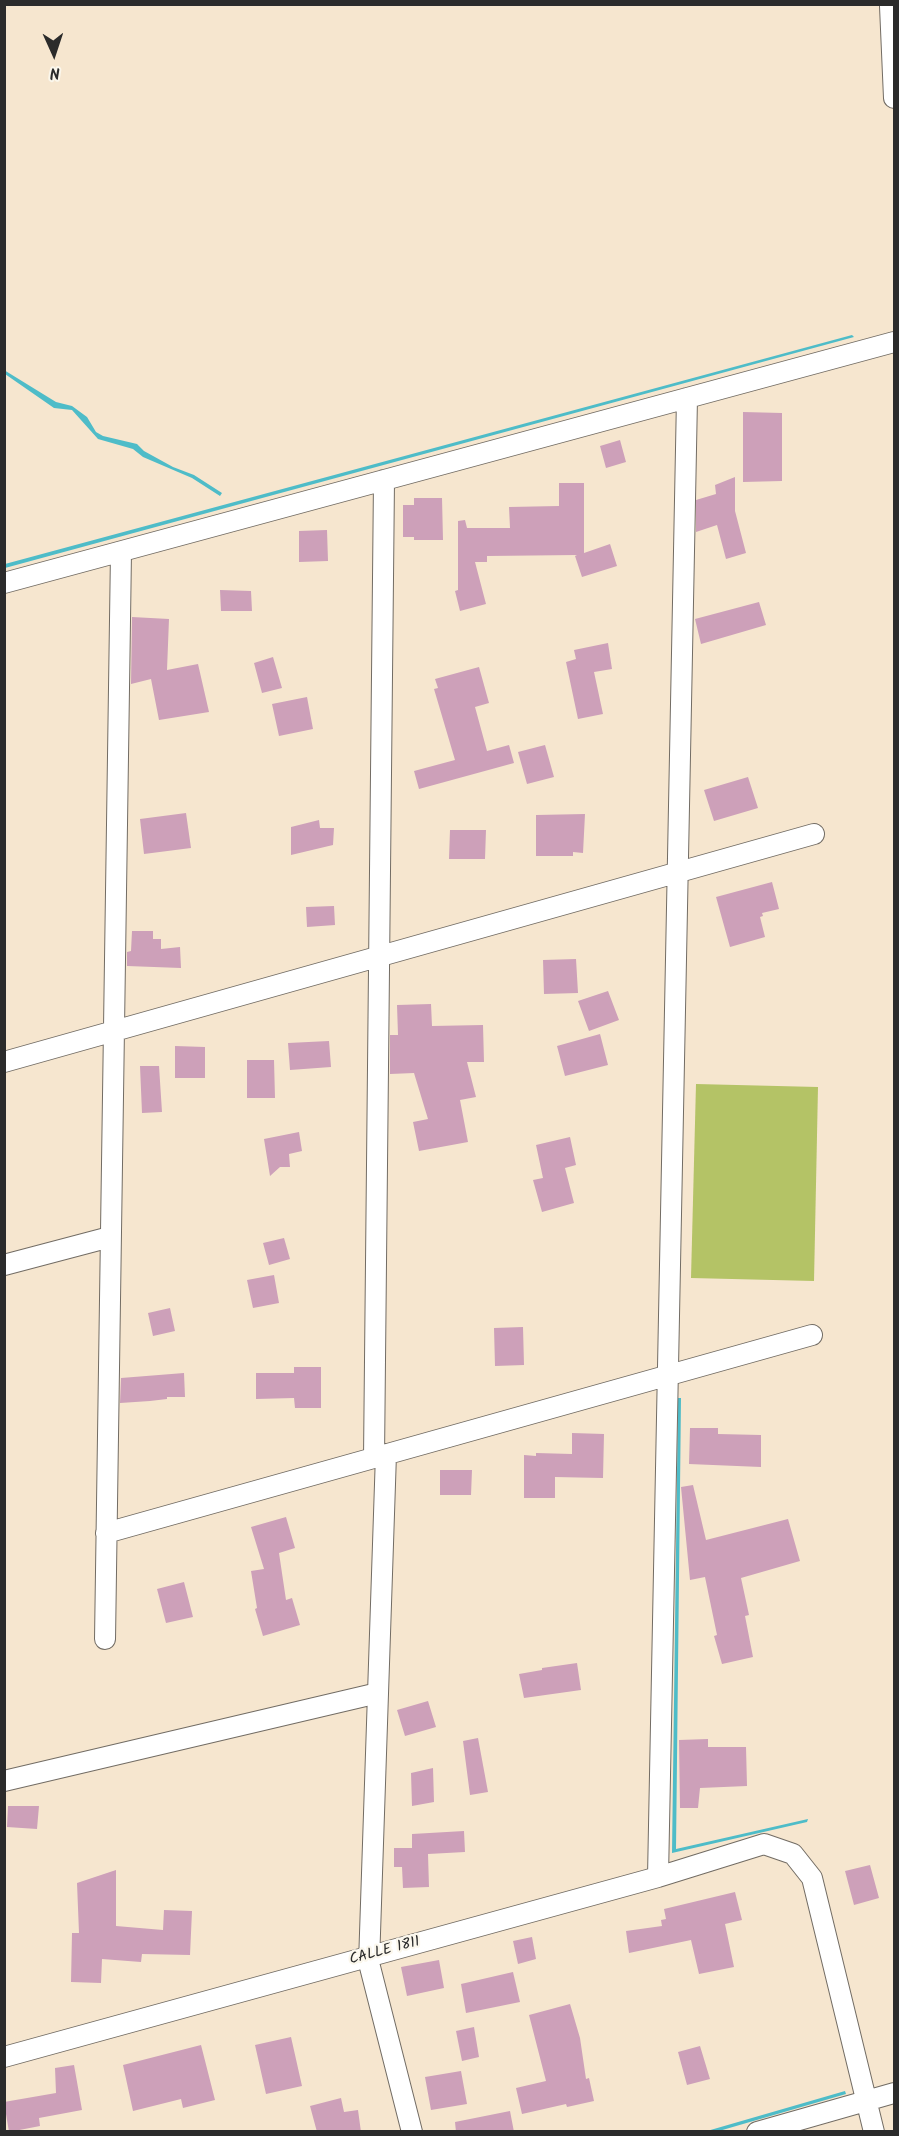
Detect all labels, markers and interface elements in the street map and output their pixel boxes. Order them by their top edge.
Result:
north arrow [24,24,84,84]
text: N [49,60,61,85]
street label: CALLE 1811 [348,1934,422,1970]

